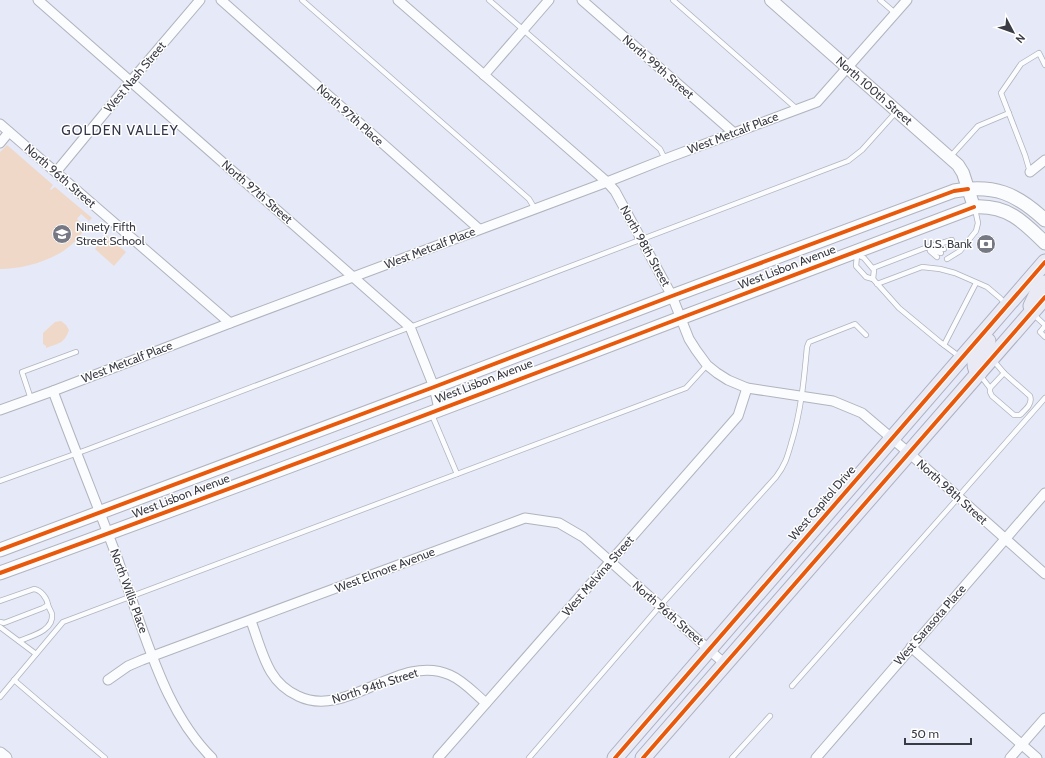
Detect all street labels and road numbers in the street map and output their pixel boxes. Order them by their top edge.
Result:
street label: North 99th Street [620,32,697,102]
street label: West Nash Street [101,38,169,115]
street label: North 100th Street [833,53,916,128]
street label: North 97th Place [314,81,387,149]
street label: West Metcalf Place [685,108,780,157]
street label: North 96th Street [22,141,99,211]
street label: North 97th Street [219,157,296,226]
street label: North 98th Street [617,203,674,289]
street label: West Metcalf Place [382,223,477,272]
street label: West Lisbon Avenue [736,241,838,292]
street label: West Metcalf Place [79,337,174,386]
street label: West Lisbon Avenue [433,355,535,406]
street label: North 98th Street [914,456,991,527]
street label: West Capitol Drive [785,462,858,543]
street label: West Lisbon Avenue [130,470,232,521]
street label: West Melvina Street [559,532,637,619]
street label: West Elmore Avenue [333,544,437,596]
street label: North Willis Place [107,547,152,635]
street label: North 96th Street [630,578,707,648]
street label: West Sarasota Place [891,581,969,668]
street label: North 94th Street [330,665,420,707]

